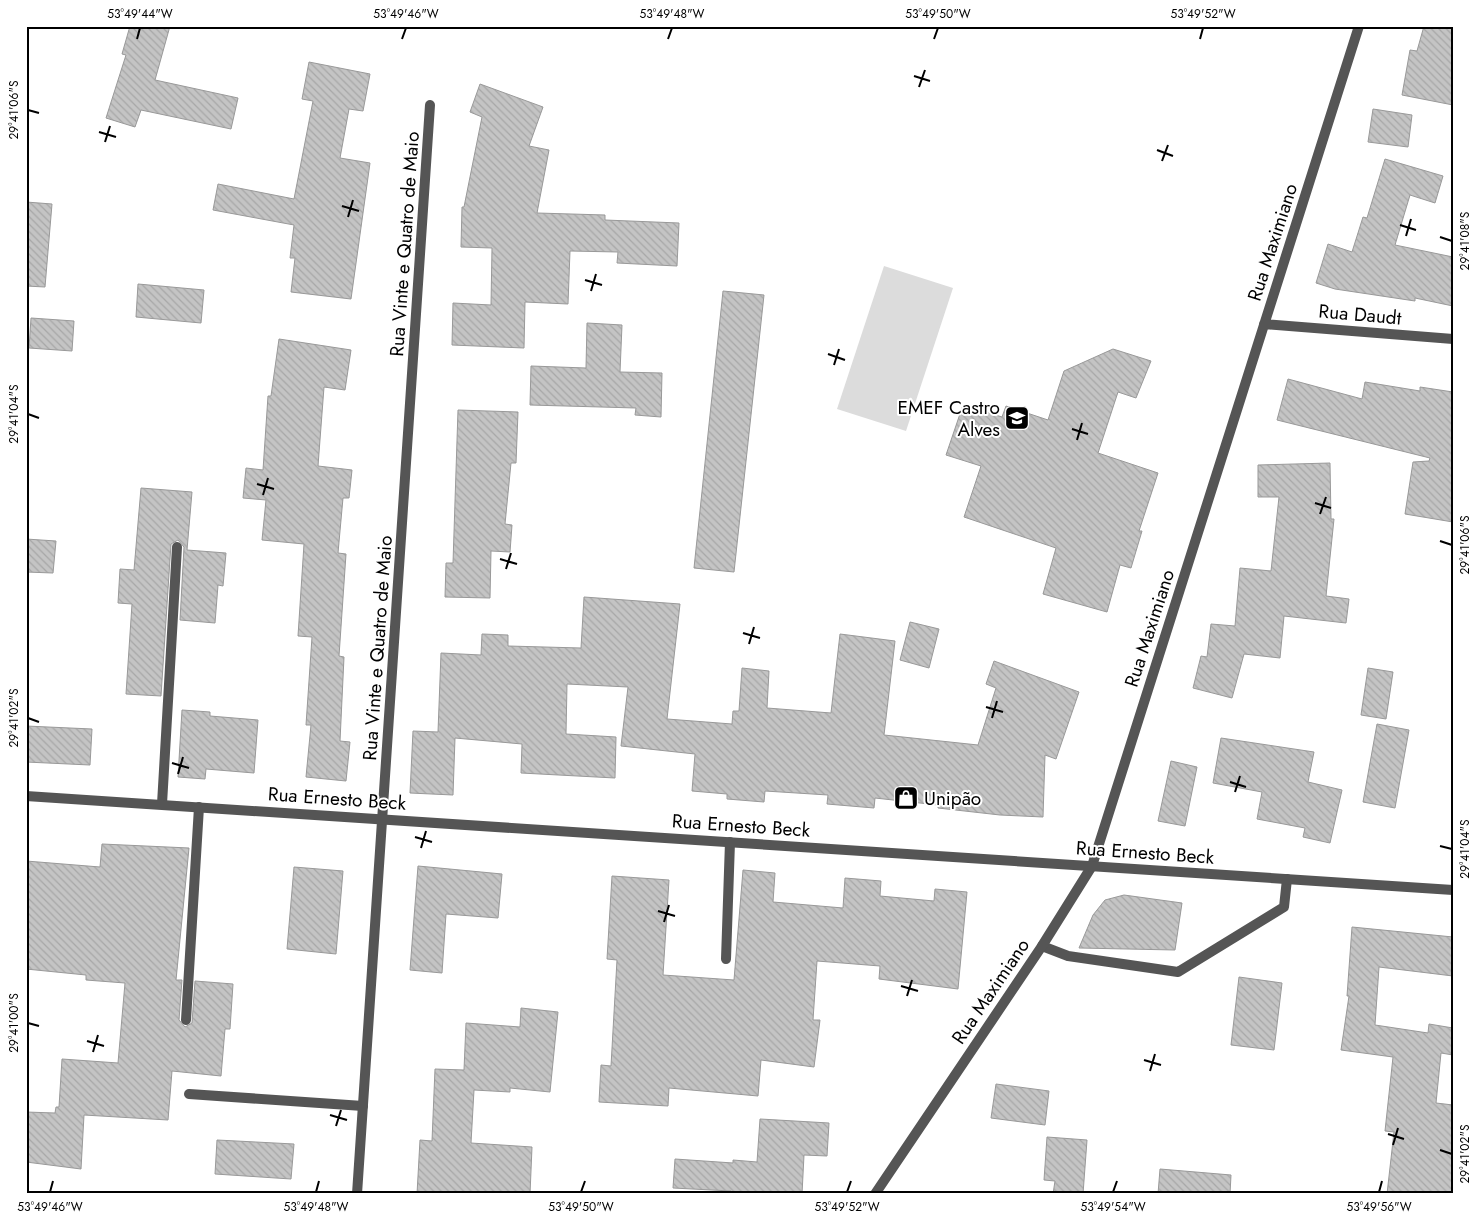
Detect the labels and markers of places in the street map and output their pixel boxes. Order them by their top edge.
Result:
place label: EMEF Castro Alves [898,394,1000,443]
school or university icon: EMEF Castro Alves [1004,405,1030,431]
shop icon: Unipão [893,785,919,811]
place label: Unipão [924,785,981,812]

